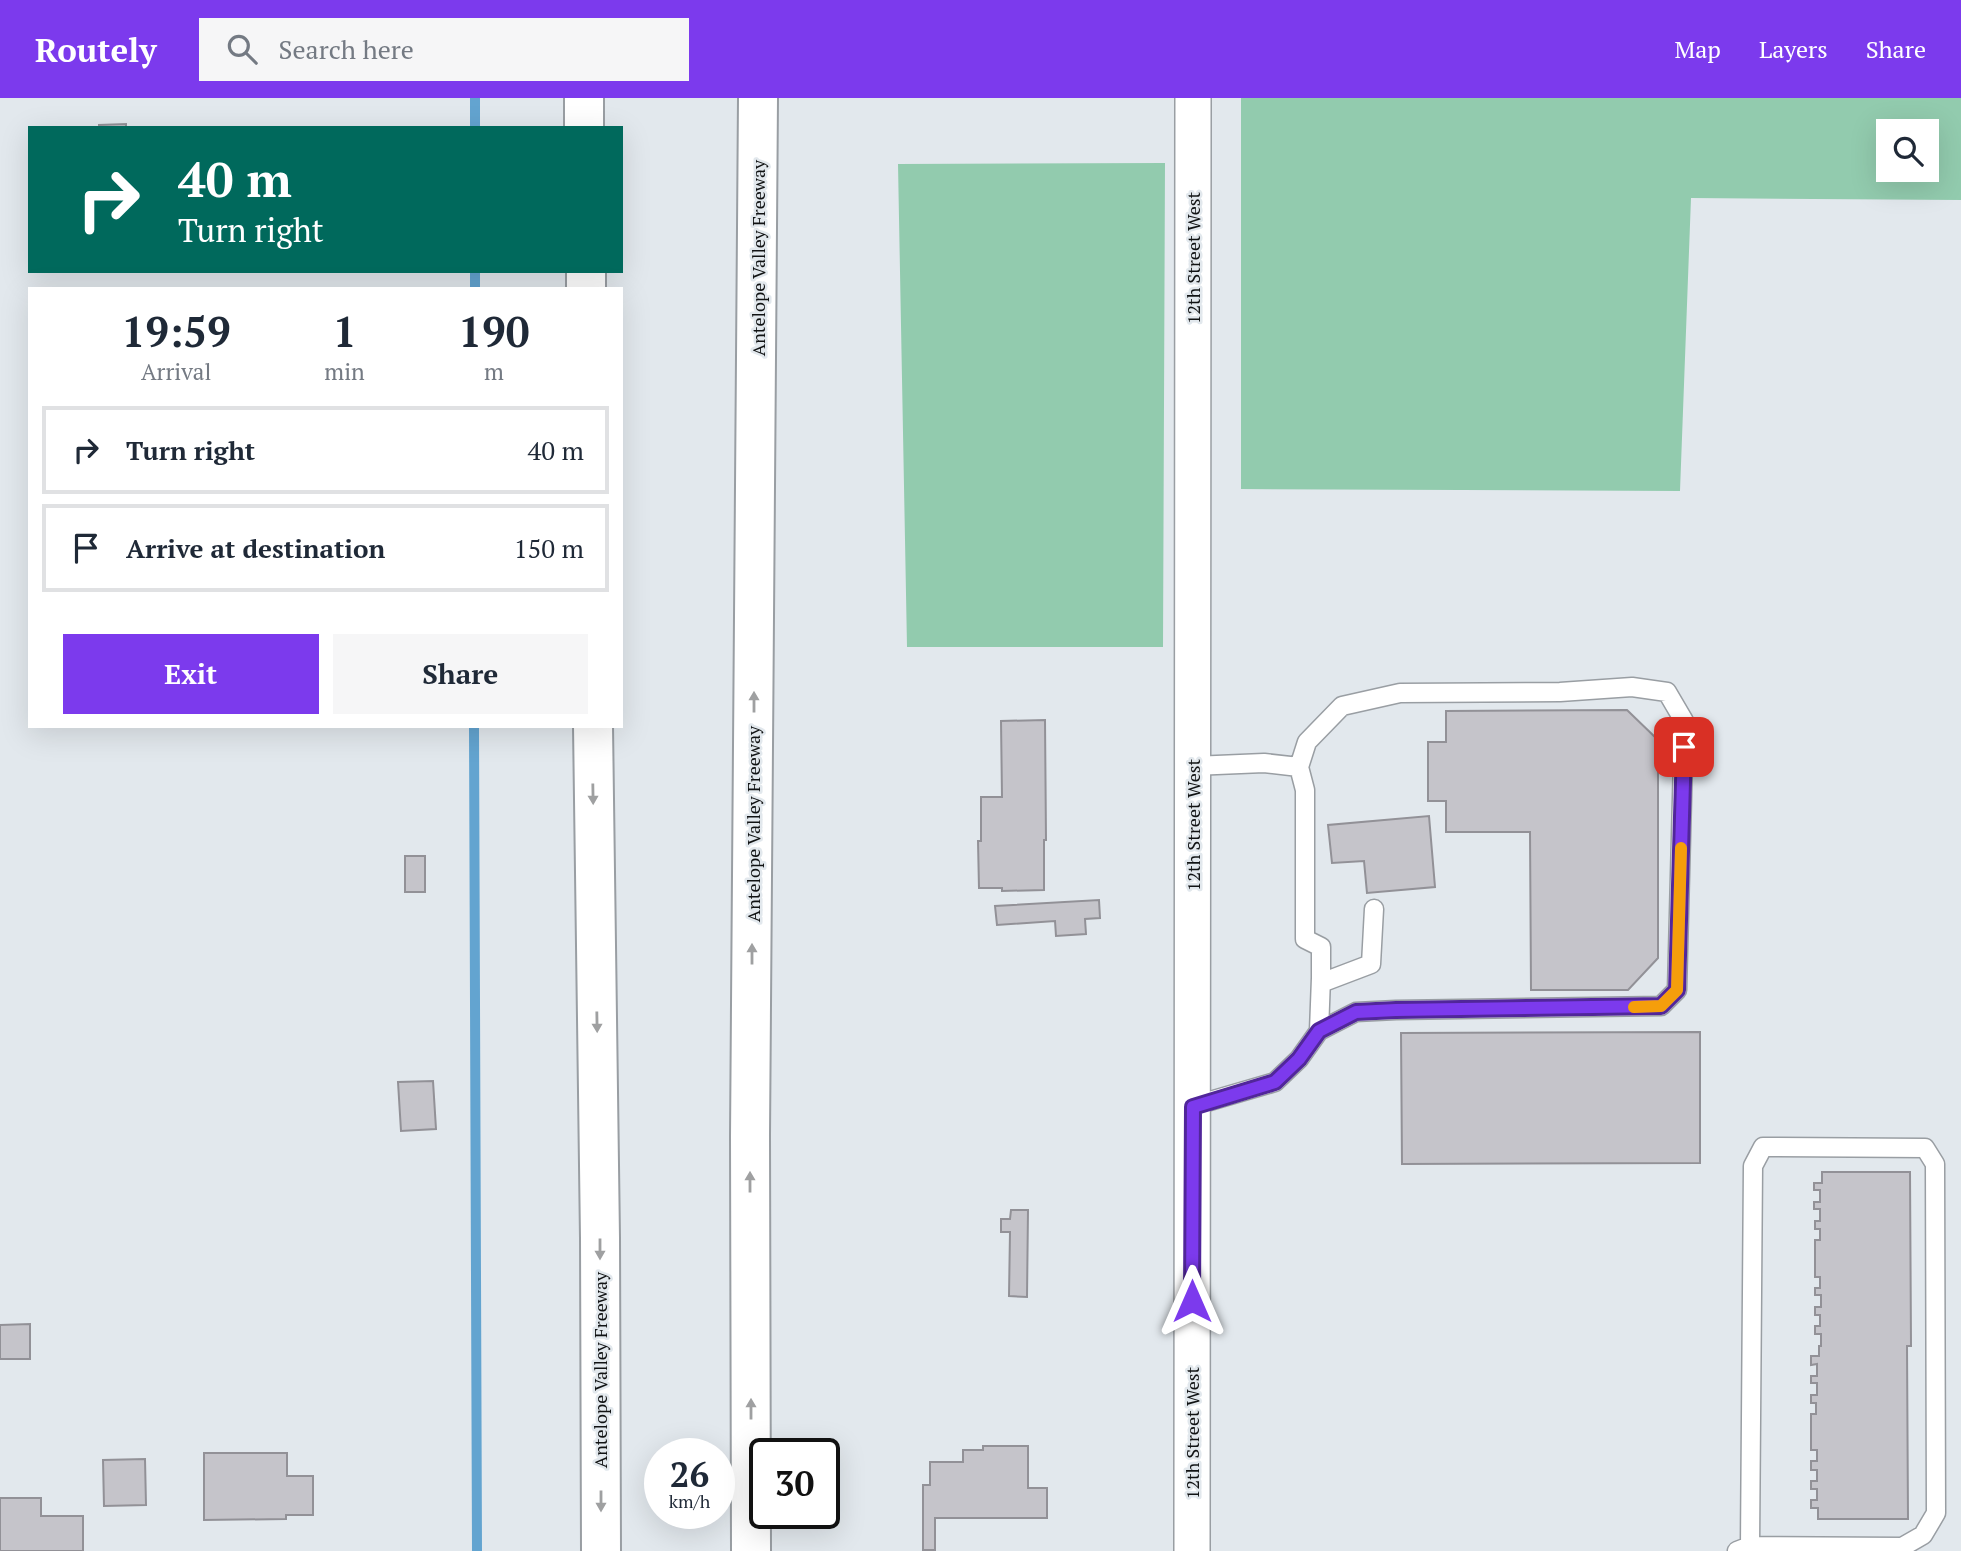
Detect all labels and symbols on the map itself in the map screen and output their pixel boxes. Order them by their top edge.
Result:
street label: Antelope Valley Freeway [746,159,770,356]
street label: 12th Street West [1181,191,1205,324]
one-way arrow [748,691,760,713]
pin [1654,717,1714,777]
street label: Antelope Valley Freeway [741,725,765,922]
street label: 12th Street West [1181,758,1205,891]
one-way arrow [588,784,599,806]
one-way arrow [746,943,758,965]
one-way arrow [591,1011,602,1033]
one-way arrow [744,1171,756,1193]
one-way arrow [594,1239,606,1261]
position arrow [1155,1264,1229,1338]
street label: Antelope Valley Freeway [588,1271,612,1468]
street label: 12th Street West [1180,1366,1204,1499]
one-way arrow [745,1398,757,1420]
speed limit sign: 30 [749,1438,840,1529]
one-way arrow [595,1491,607,1513]

